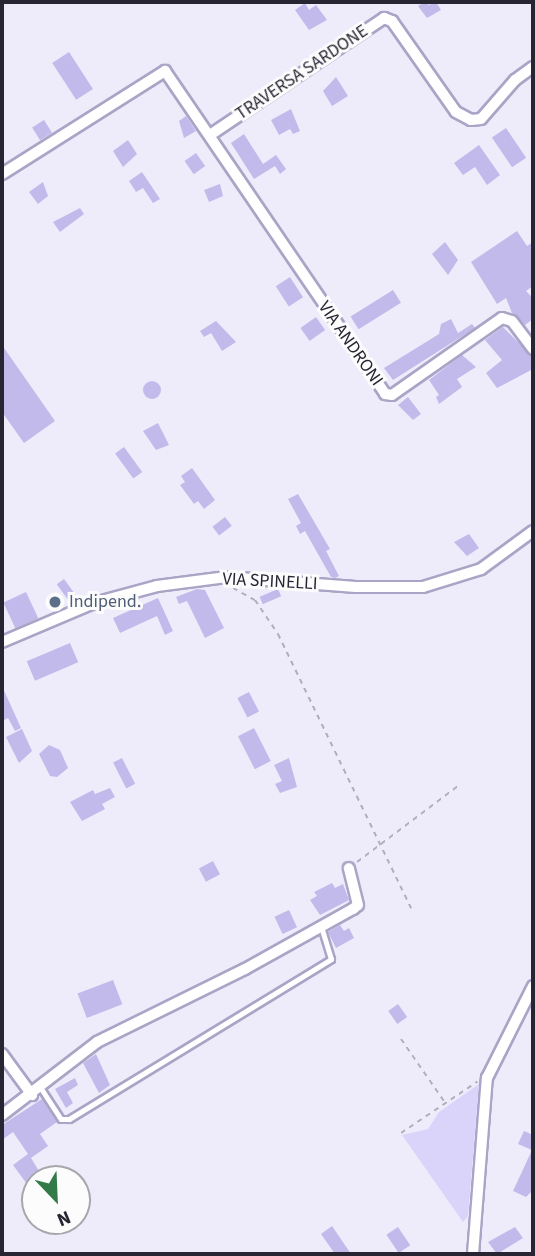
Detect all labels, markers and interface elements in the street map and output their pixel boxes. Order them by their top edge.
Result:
street label: TRAVERSA SARDONE [232,21,372,125]
street label: VIA ANDRONI [313,297,387,391]
street label: VIA SPINELLI [222,569,318,595]
place label: Indipend. [69,591,141,613]
marker: Indipend. [47,594,63,610]
north arrow [21,1165,91,1235]
text: N [53,1203,75,1233]

